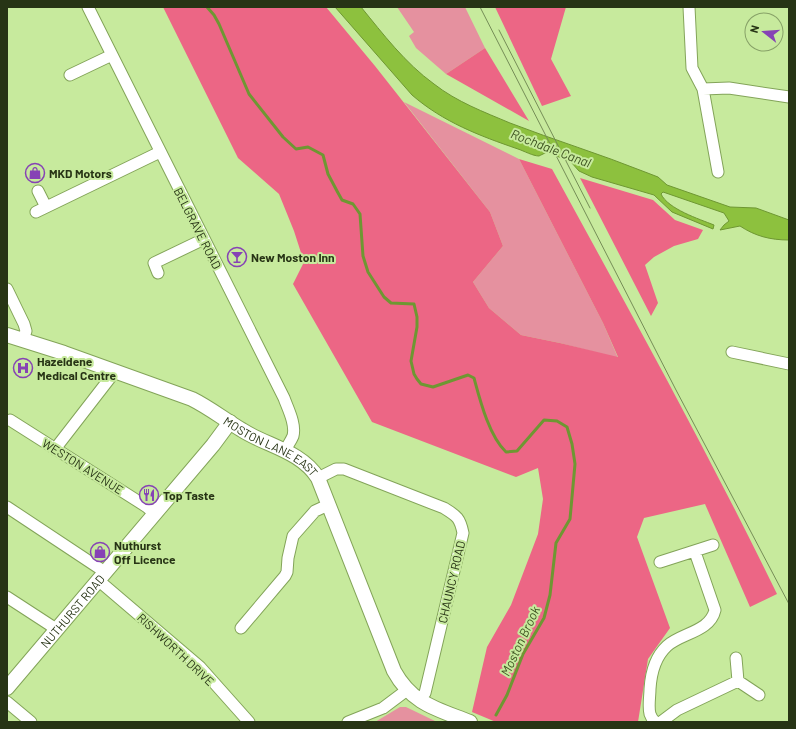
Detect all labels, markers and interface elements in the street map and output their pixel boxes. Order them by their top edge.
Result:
north arrow [744,12,784,52]
text: N [747,24,761,34]
water label: Rochdale Canal [509,125,593,171]
shop icon: MKD Motors [24,162,46,184]
place label: MKD Motors [49,166,112,180]
street label: BELGRAVE ROAD [171,185,225,271]
bar icon: New Moston Inn [226,246,248,268]
place label: New Moston Inn [251,250,335,264]
place label: Hazeldene Medical Centre [37,354,116,382]
hospital icon: Hazeldene Medical Centre [12,357,34,379]
street label: MOSTON LANE EAST [221,413,321,479]
street label: WESTON AVENUE [40,436,126,496]
restaurant icon: Top Taste [138,484,160,506]
place label: Top Taste [163,488,215,502]
place label: Nuthurst Off Licence [114,538,176,566]
street label: CHAUNCY ROAD [435,539,467,625]
shop icon: Nuthurst Off Licence [89,541,111,563]
street label: NUTHURST ROAD [37,572,107,650]
water label: Moston Brook [497,603,543,678]
street label: RISHWORTH DRIVE [135,610,217,688]

